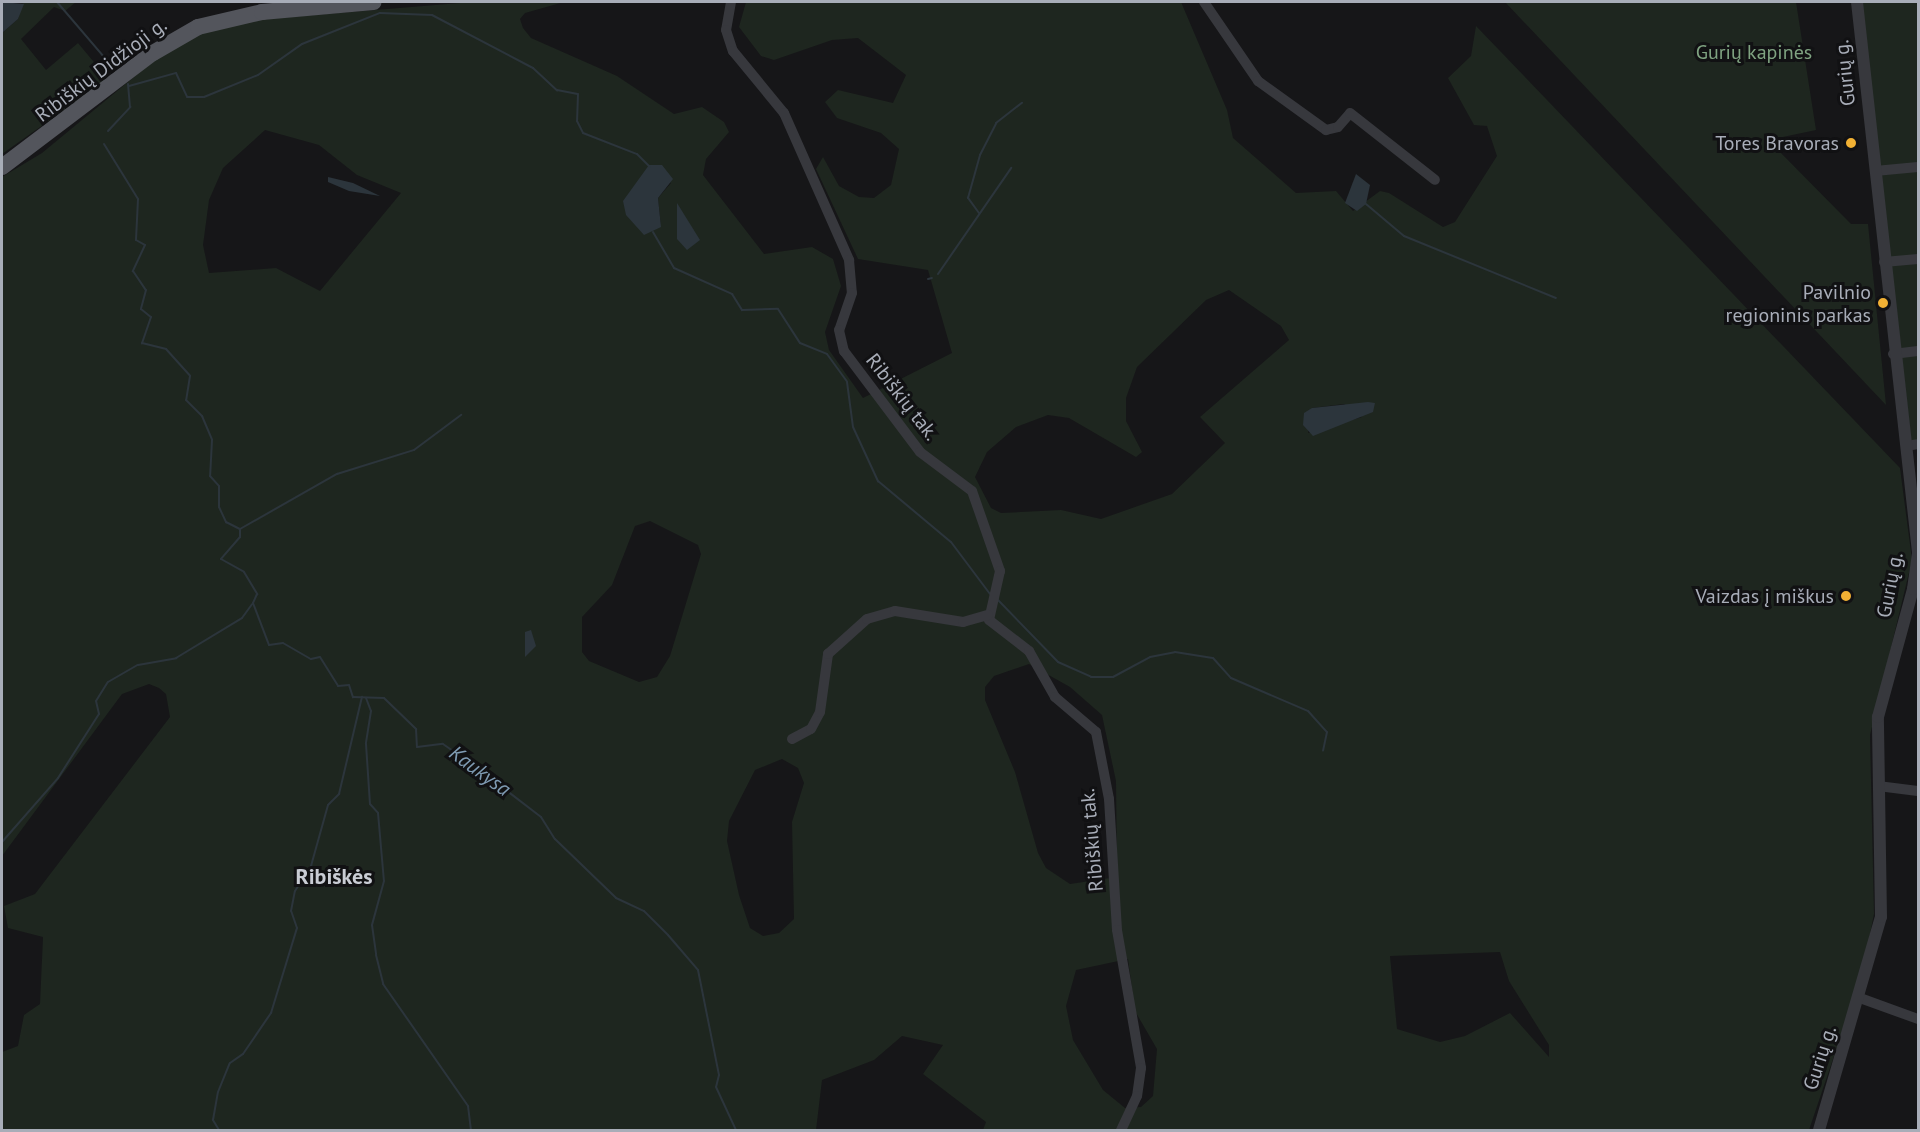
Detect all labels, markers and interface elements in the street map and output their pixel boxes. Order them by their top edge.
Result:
street label: Ribiškių Didžioji g. [31,13,171,127]
street label: Gurių g. [1830,39,1860,107]
park label: Gurių kapinės [1696,40,1812,64]
place label: Tores Bravoras [1715,131,1839,155]
marker: Tores Bravoras [1844,136,1858,150]
place label: Pavilnio regioninis parkas [1726,280,1871,327]
marker: Pavilnio regioninis parkas [1876,296,1890,310]
street label: Ribiškių tak. [861,349,943,445]
street label: Gurių g. [1872,550,1908,620]
place label: Vaizdas į miškus [1695,584,1834,608]
marker: Vaizdas į miškus [1839,589,1853,603]
water label: Kaukysa [444,740,516,802]
street label: Ribiškių tak. [1076,787,1108,893]
district label: Ribiškės [295,864,373,890]
street label: Gurių g. [1798,1023,1842,1093]

